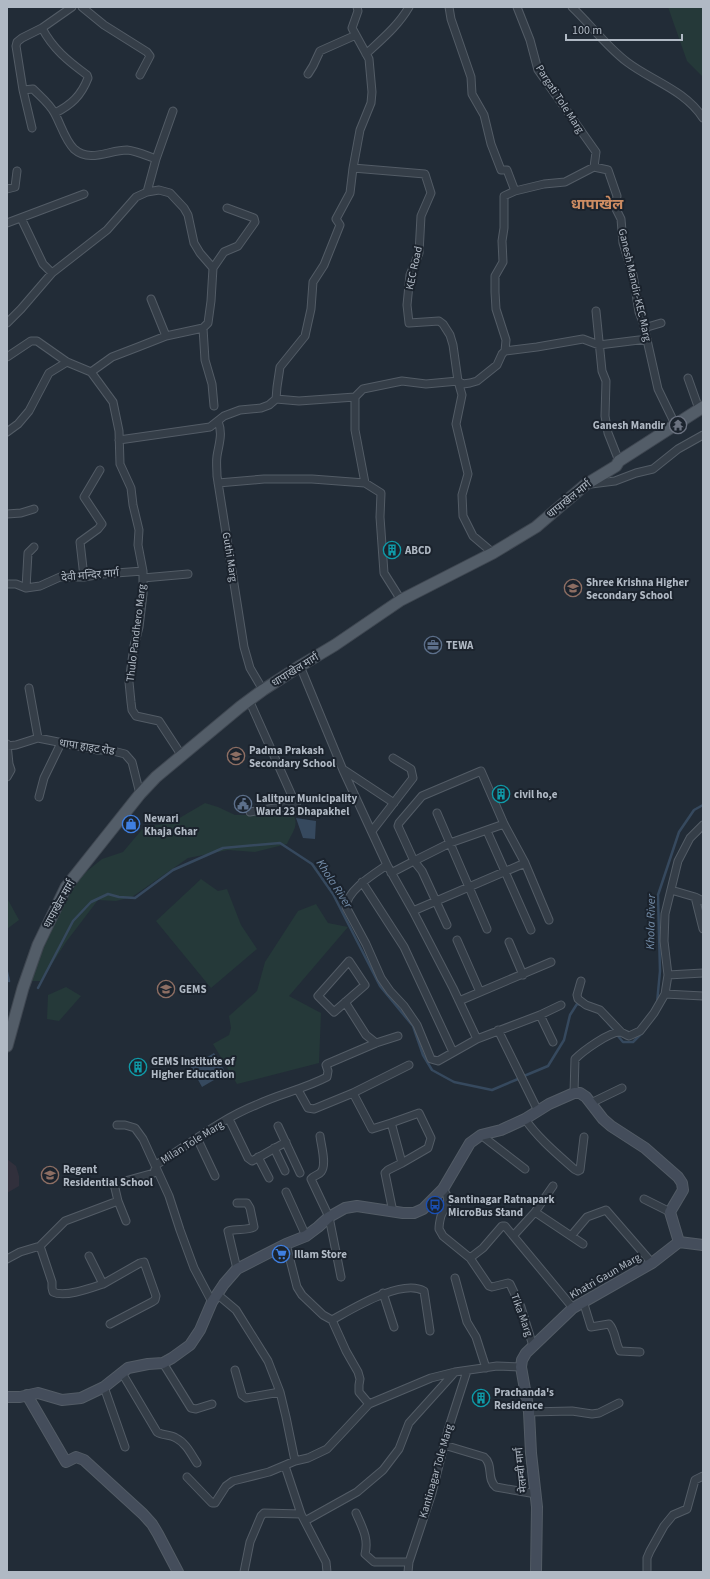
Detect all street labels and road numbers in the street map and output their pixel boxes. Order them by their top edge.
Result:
street label: Pargati Tole Marg [532,62,588,136]
street label: Ganesh Mandir-KEC Marg [615,227,655,343]
street label: KEC Road [402,245,426,291]
street label: धापाखेल मार्ग [544,476,595,522]
street label: Guthi Marg [219,531,241,583]
street label: देवी मन्दिर मार्ग [60,565,121,585]
street label: Thulo Pandhero Marg [123,583,149,683]
street label: धापाखेल मार्ग [269,649,322,690]
street label: धापा हाइट रोड [58,735,116,759]
street label: धापाखेल मार्ग [40,876,79,931]
street label: Milan Tole Marg [158,1116,227,1167]
street label: Khatri Gaun Marg [567,1249,644,1302]
street label: Tika Marg [507,1292,537,1339]
street label: Kantinagar Tole Marg [415,1422,457,1520]
street label: मेलम्ची मार्ग [511,1446,531,1493]

